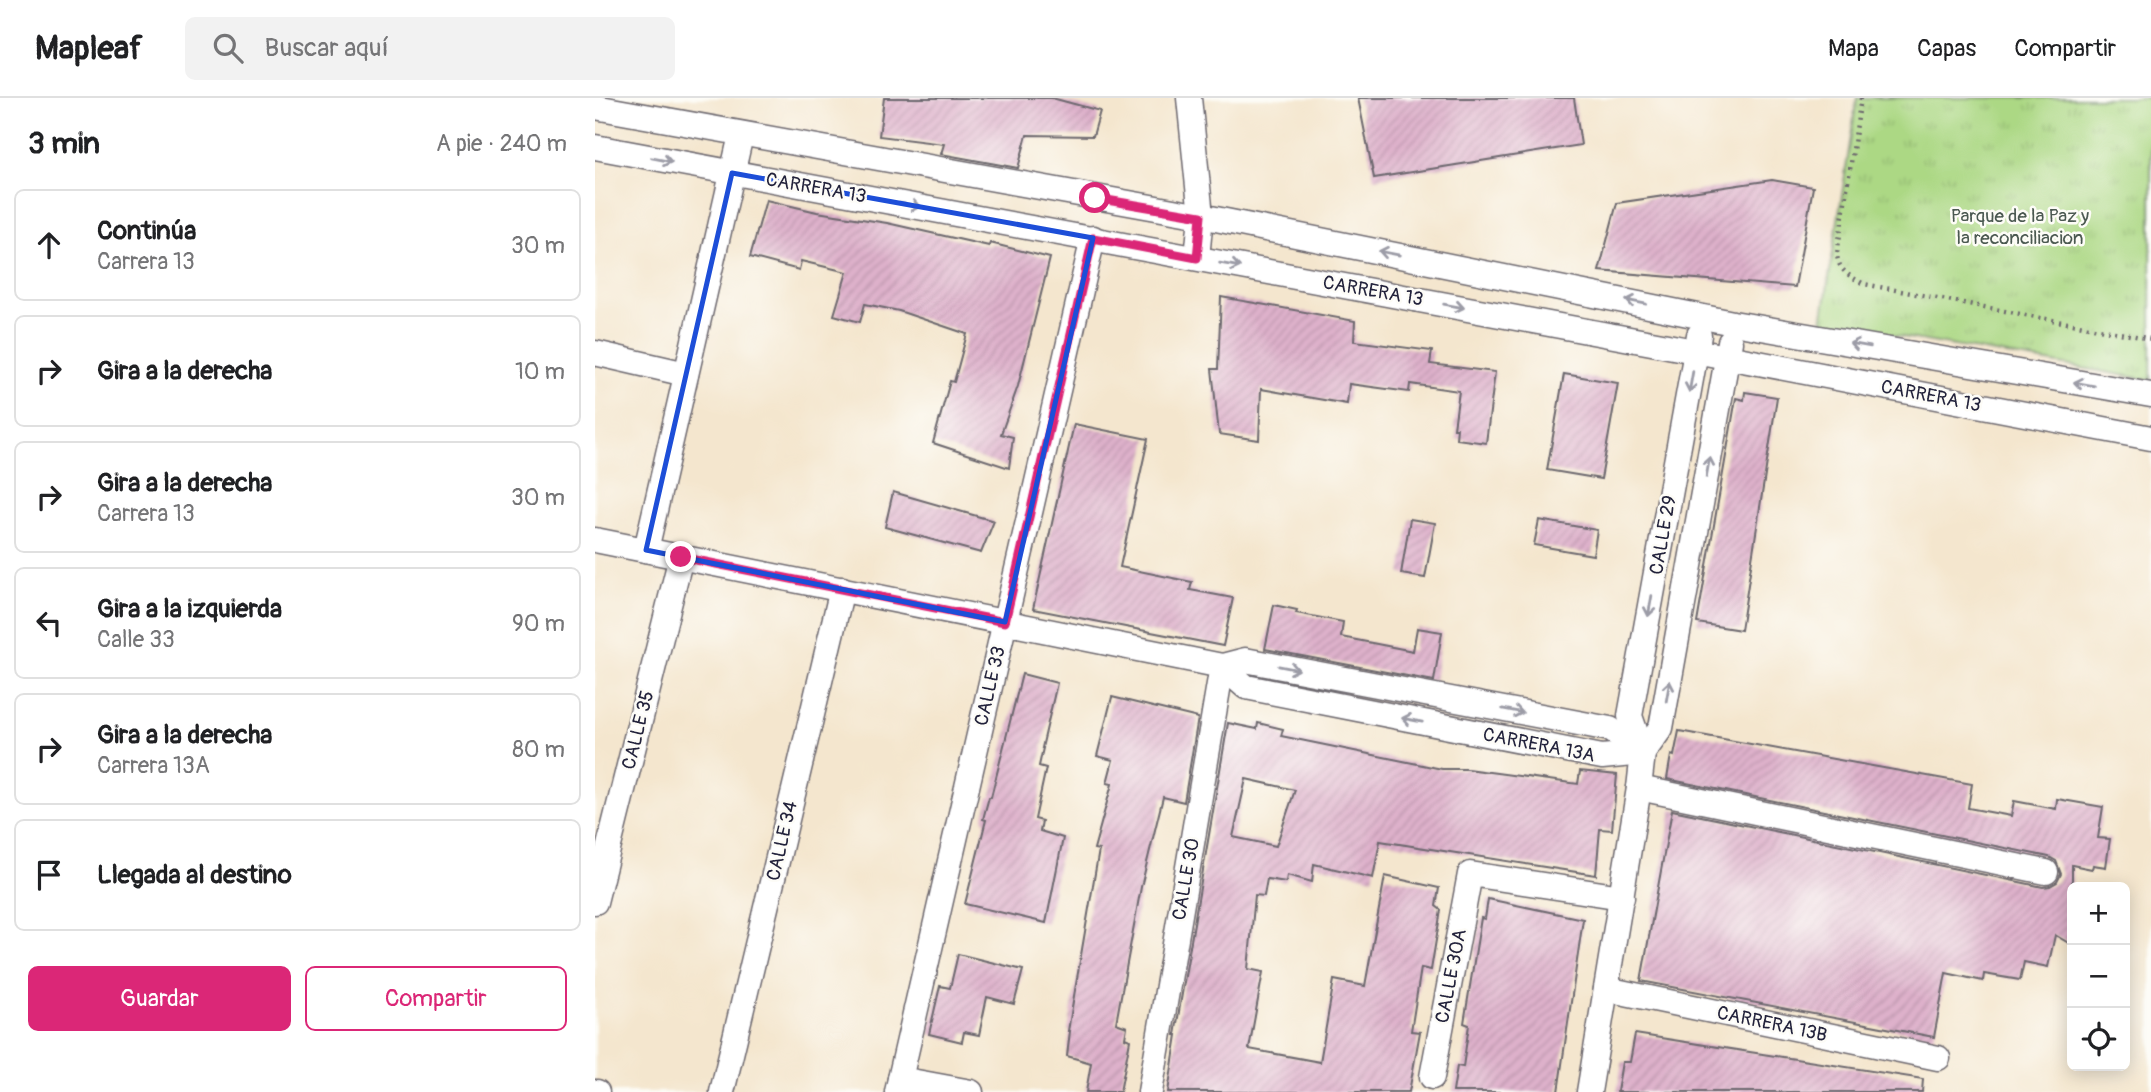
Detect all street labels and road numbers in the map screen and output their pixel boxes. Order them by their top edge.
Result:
street label: CARRERA 13 [764,167,868,209]
street label: CARRERA 13 [1321,270,1425,312]
street label: CARRERA 13 [1879,375,1983,417]
street label: CALLE 29 [1644,494,1682,576]
street label: CALLE 33 [969,644,1011,728]
street label: CALLE 35 [617,688,659,772]
street label: CARRERA 13A [1481,722,1597,768]
street label: CALLE 34 [761,799,803,883]
street label: CALLE 30 [1167,836,1205,922]
street label: CALLE 30A [1430,927,1472,1025]
street label: CARRERA 13B [1715,1001,1829,1047]

